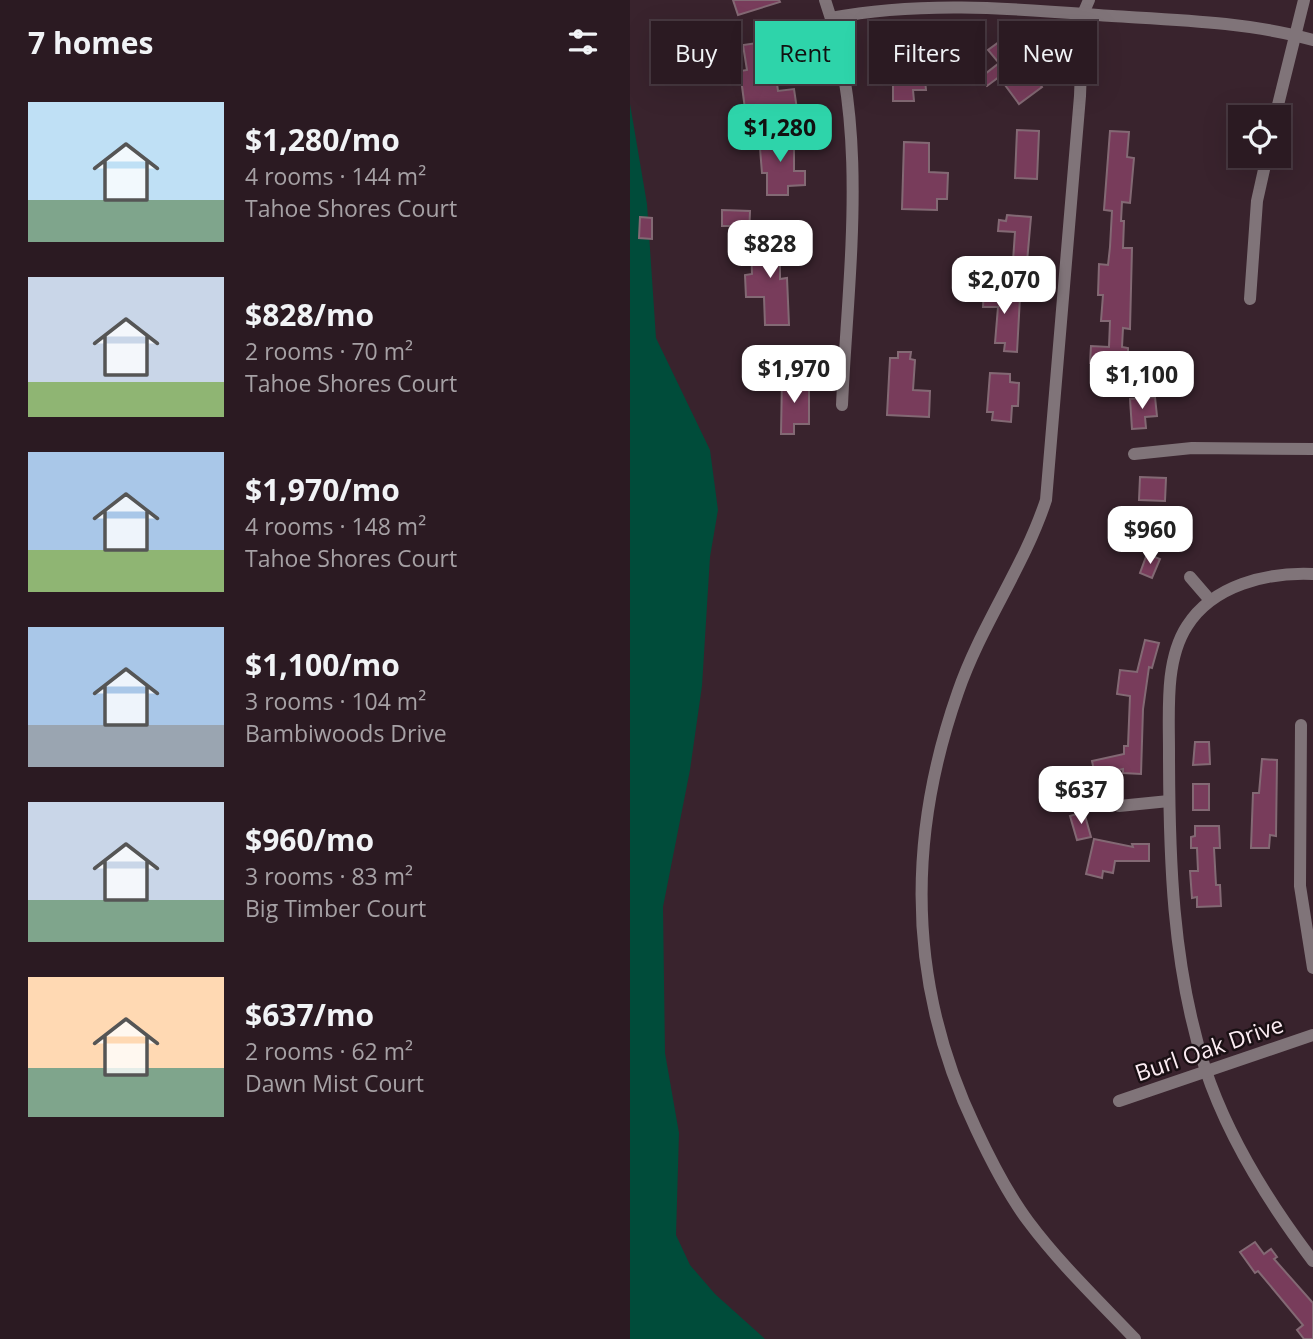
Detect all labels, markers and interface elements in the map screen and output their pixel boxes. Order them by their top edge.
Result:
chip: Buy [651,21,741,84]
chip: Rent [755,21,855,84]
chip: Filters [869,21,985,84]
chip: New [999,21,1097,84]
text: 7 homes [28,22,153,63]
icon: filters [564,23,602,61]
pin: $1,280 [723,104,837,164]
map controls [1228,105,1291,168]
button: locate [1228,105,1291,168]
text: $1,280 [744,111,816,143]
text: $1,280/mo [245,119,400,160]
icon: home [84,130,168,214]
text: 4 rooms · 144 m² [245,160,426,192]
text: Tahoe Shores Court [245,192,457,224]
pin: $828 [729,220,811,280]
text: $828 [744,227,796,259]
pin: $2,070 [947,256,1061,316]
text: $2,070 [968,263,1040,295]
text: $828/mo [245,294,374,335]
icon: home [84,305,168,389]
text: 2 rooms · 70 m² [245,335,413,367]
pin: $1,970 [737,346,851,405]
text: $1,970 [758,352,830,384]
pin: $1,100 [1085,352,1199,411]
text: $1,100 [1106,358,1178,390]
text: Tahoe Shores Court [245,367,457,399]
text: $1,970/mo [245,469,400,510]
icon: home [84,480,168,564]
pin: $960 [1109,506,1191,566]
text: 4 rooms · 148 m² [245,510,426,542]
text: $960 [1124,513,1176,545]
text: Tahoe Shores Court [245,542,457,574]
text: $1,100/mo [245,644,400,685]
icon: home [84,655,168,739]
text: 3 rooms · 104 m² [245,685,426,717]
text: Bambiwoods Drive [245,717,447,749]
pin: $637 [1040,766,1122,826]
text: $637 [1055,773,1107,805]
text: $960/mo [245,819,374,860]
icon: home [84,830,168,914]
text: 3 rooms · 83 m² [245,860,413,892]
text: Big Timber Court [245,892,426,924]
text: $637/mo [245,994,374,1035]
icon: home [84,1005,168,1089]
street label: Burl Oak Drive [1130,1008,1288,1088]
text: 2 rooms · 62 m² [245,1035,413,1067]
text: Dawn Mist Court [245,1067,424,1099]

